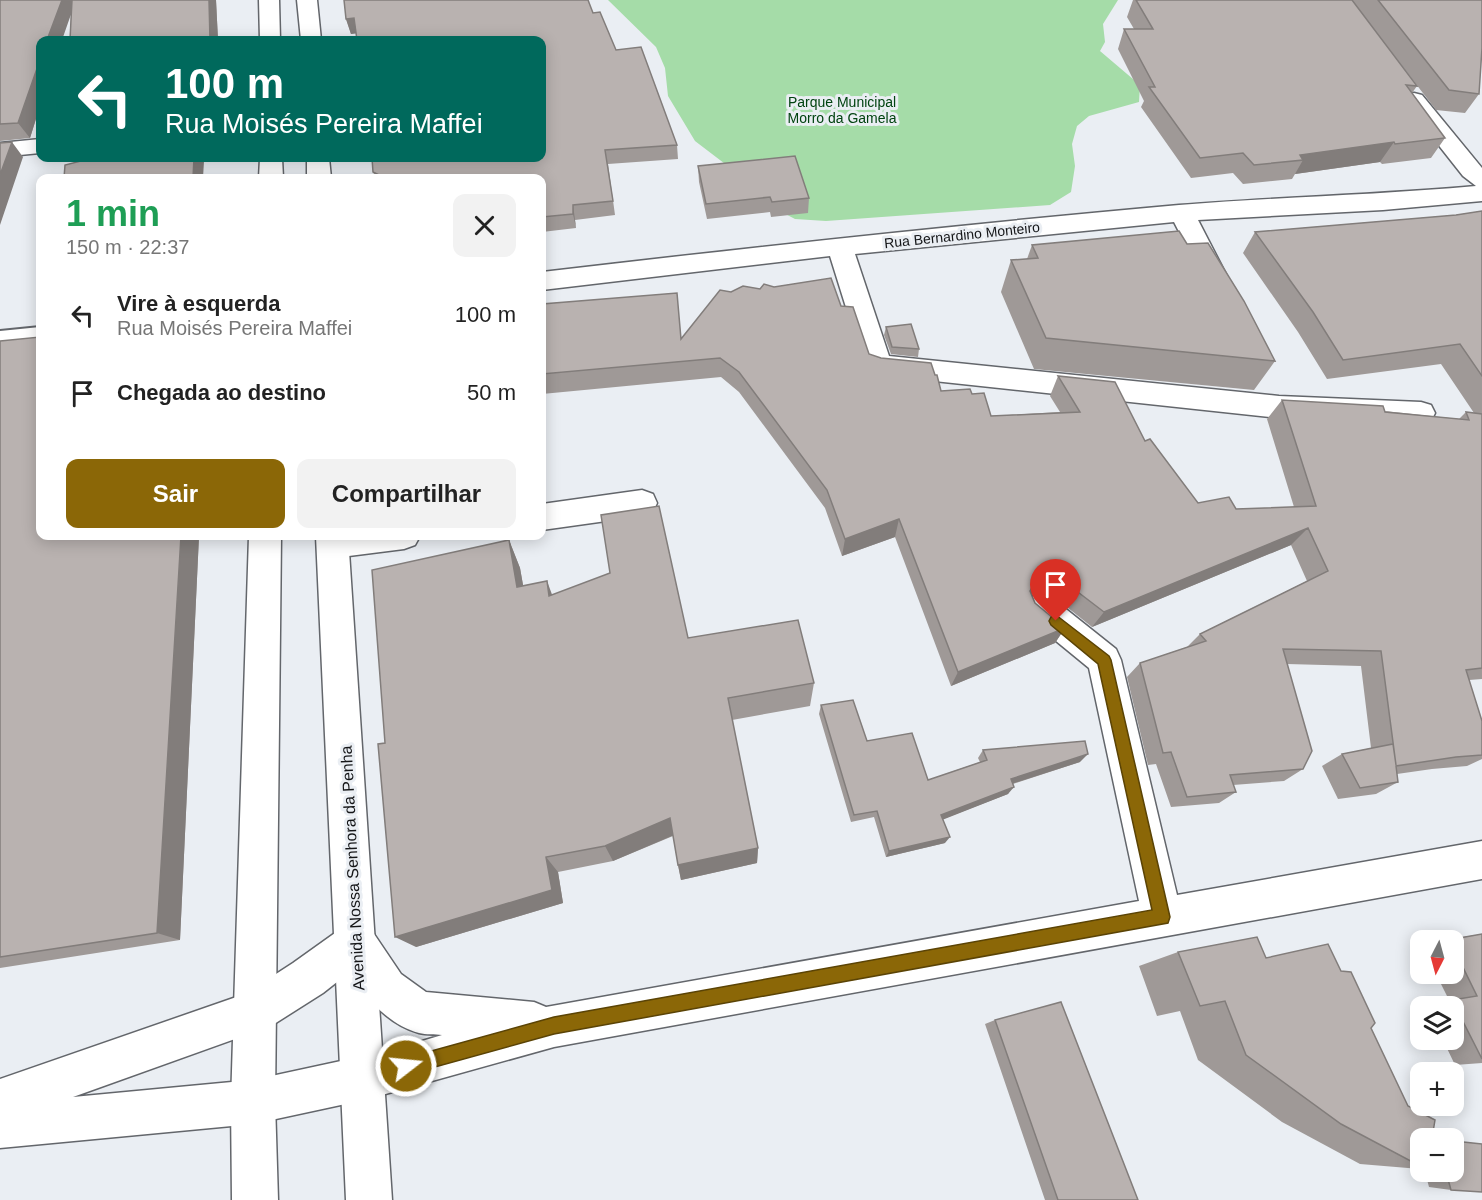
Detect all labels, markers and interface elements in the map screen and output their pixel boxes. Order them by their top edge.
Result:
icon: left [66,60,144,138]
text: 100 m [165,60,284,107]
park label: Parque Municipal Morro da Gamela [788,94,897,126]
text: Rua Moisés Pereira Maffei [165,109,483,139]
text: 1 min [66,193,160,234]
button: close [453,194,516,257]
street label: Rua Bernardino Monteiro [883,219,1041,251]
text: 150 m · 22:37 [66,236,189,258]
text: Vire à esquerda [117,291,280,316]
icon: left [66,299,99,332]
text: 100 m [455,302,516,327]
text: Rua Moisés Pereira Maffei [117,317,352,339]
icon: arrive [66,377,99,410]
text: Chegada ao destino [117,380,326,405]
text: 50 m [467,380,516,405]
button: Sair [66,459,285,528]
button: Compartilhar [297,459,516,528]
pin [1030,559,1081,621]
icon: arrive [1039,568,1072,601]
street label: Avenida Nossa Senhora da Penha [338,745,367,991]
north arrow [1410,930,1464,984]
map controls [1410,930,1464,1182]
button: layers [1410,996,1464,1050]
position arrow [374,1034,438,1098]
button: + [1410,1062,1464,1116]
button: − [1410,1128,1464,1182]

